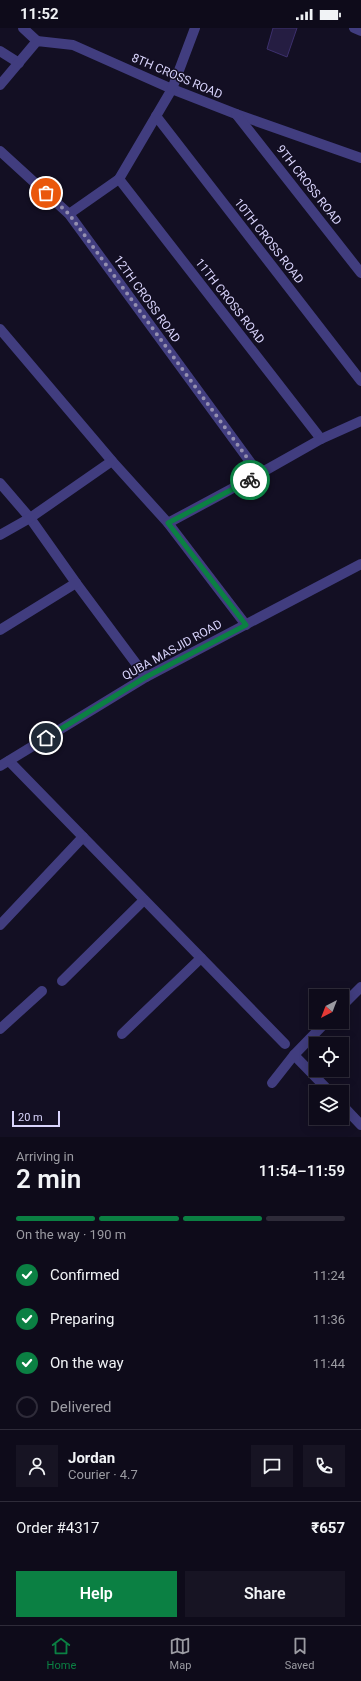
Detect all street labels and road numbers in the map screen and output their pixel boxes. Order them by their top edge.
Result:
street label: 8TH CROSS ROAD [129,51,225,102]
street label: 9TH CROSS ROAD [274,142,345,228]
street label: 10TH CROSS ROAD [231,196,307,286]
street label: 12TH CROSS ROAD [111,253,183,345]
street label: 11TH CROSS ROAD [192,256,268,346]
street label: QUBA MASJID ROAD [120,617,224,683]

